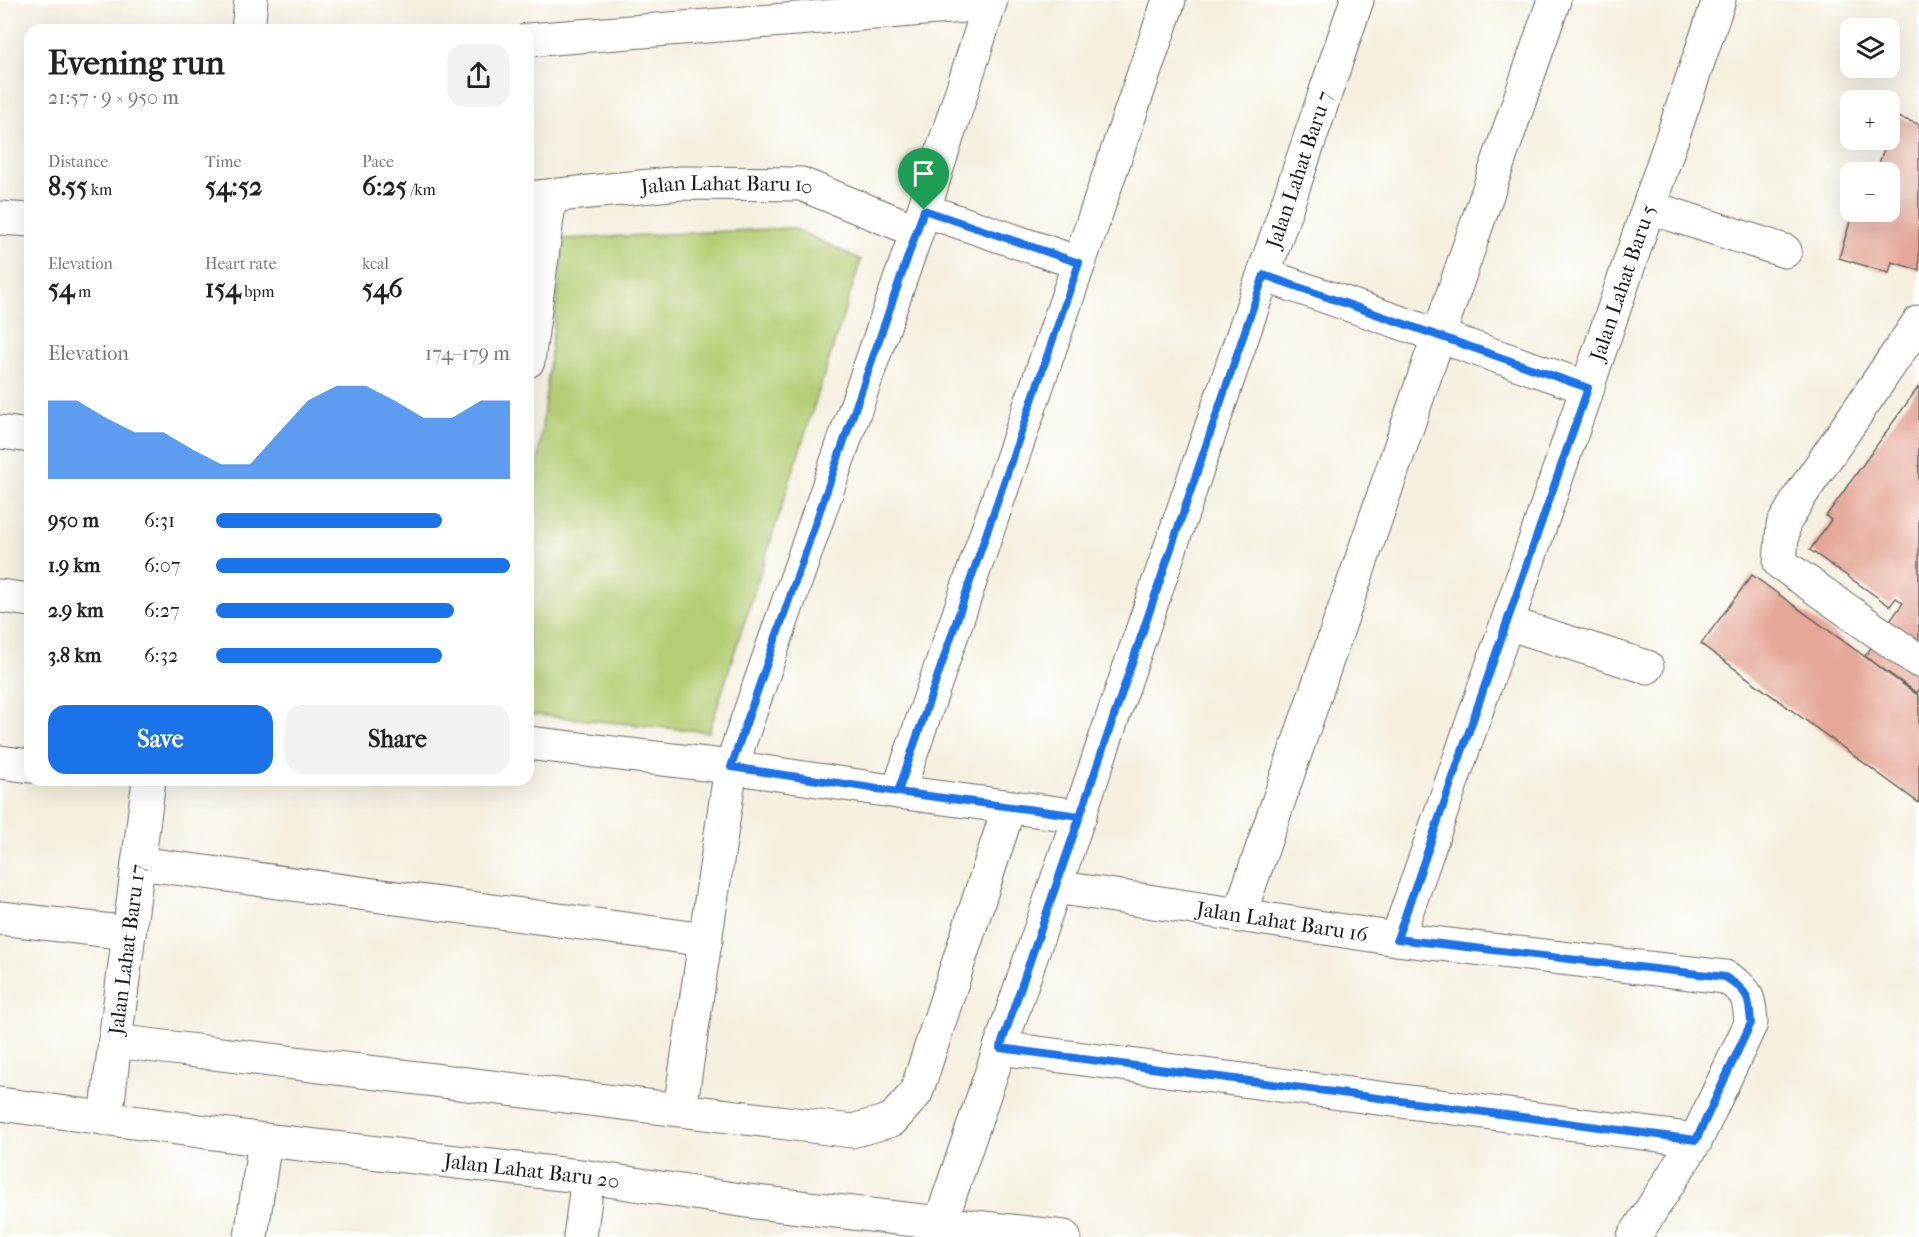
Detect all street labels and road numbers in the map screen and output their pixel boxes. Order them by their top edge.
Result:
street label: Jalan Lahat Baru 7 [1261,88,1337,253]
street label: Jalan Lahat Baru 10 [638,171,817,200]
street label: Jalan Lahat Baru 5 [1584,202,1660,366]
street label: Jalan Lahat Baru 17 [104,863,150,1038]
street label: Jalan Lahat Baru 16 [1193,896,1370,947]
street label: Jalan Lahat Baru 20 [441,1148,621,1194]

